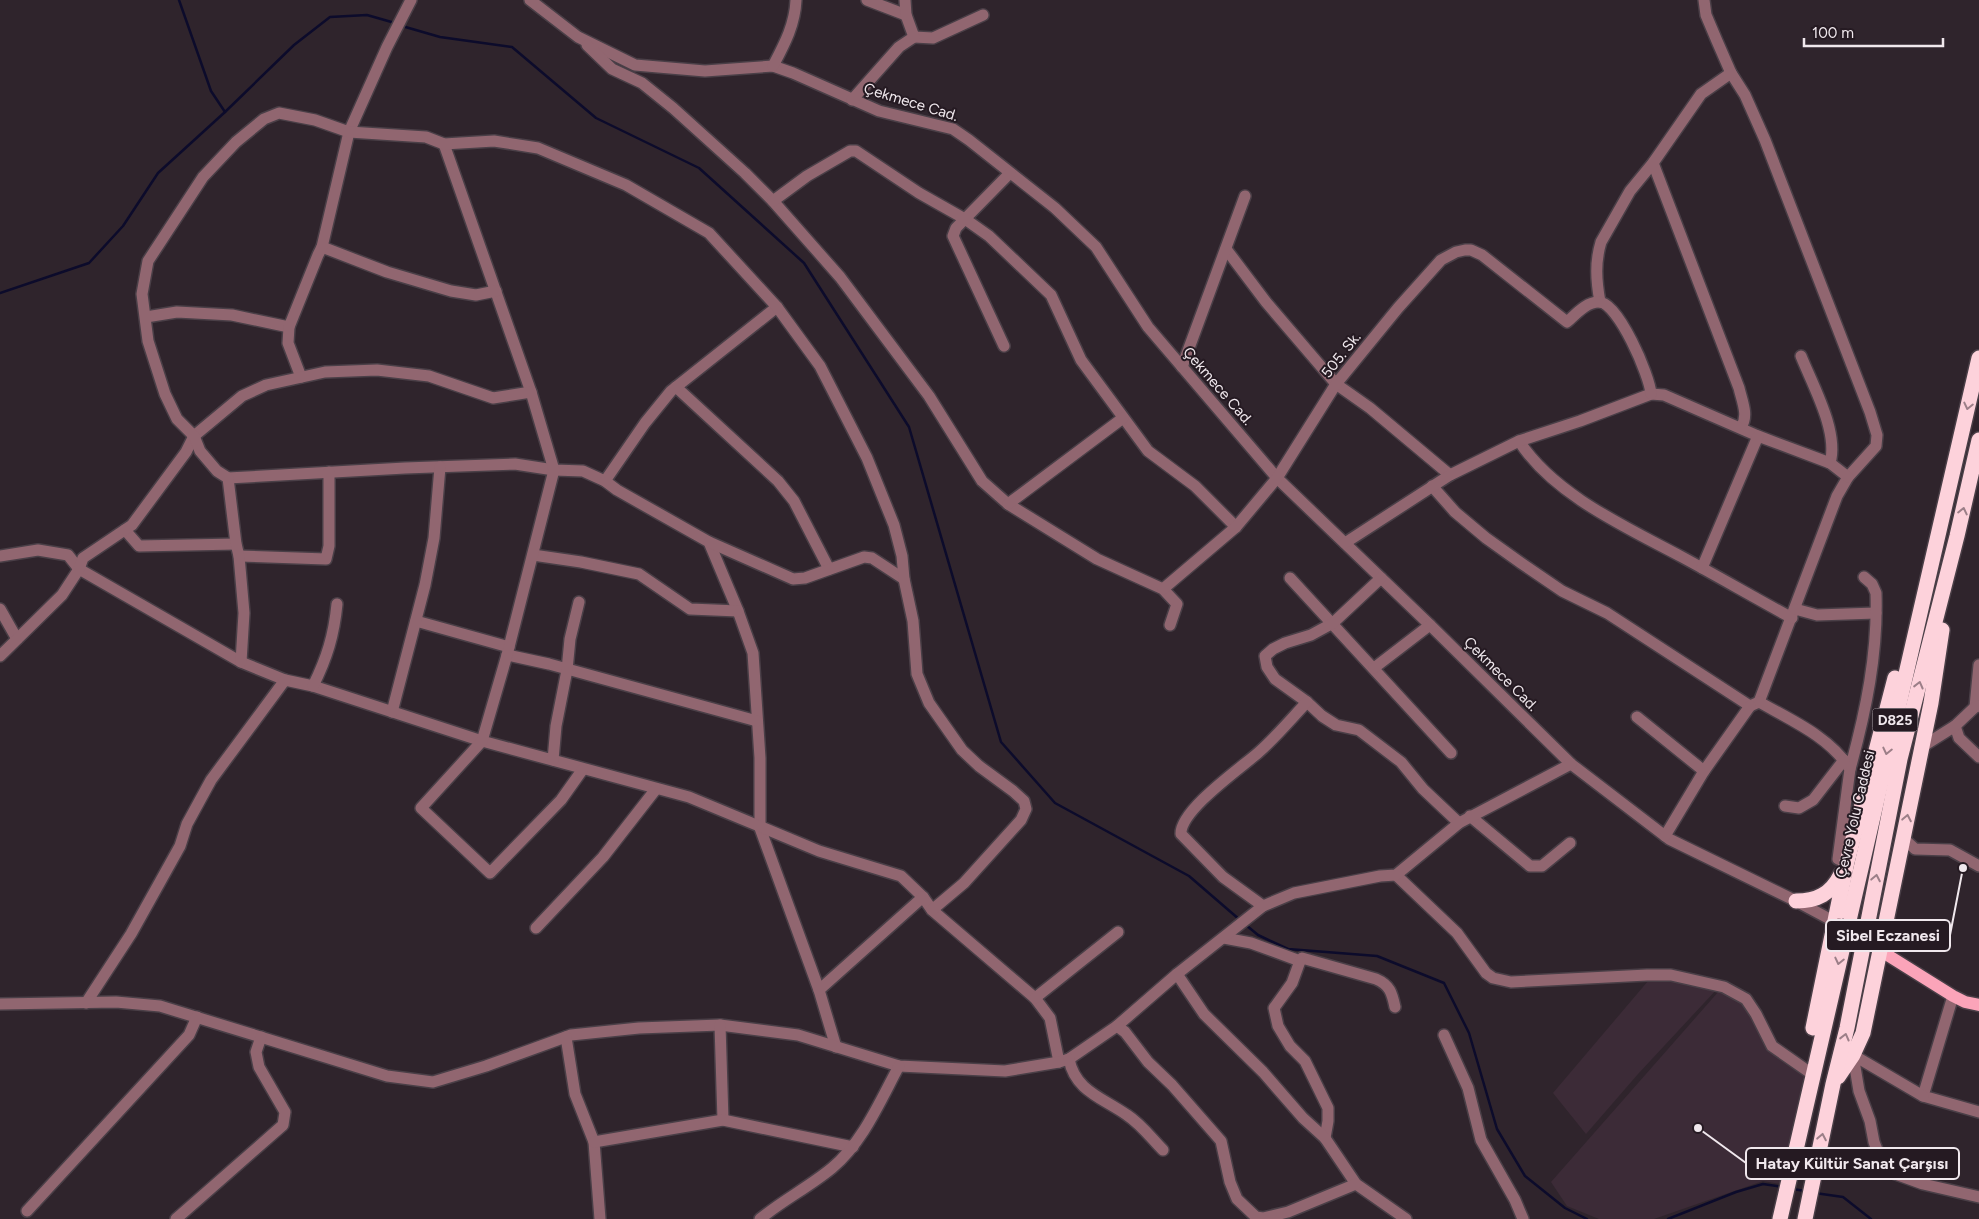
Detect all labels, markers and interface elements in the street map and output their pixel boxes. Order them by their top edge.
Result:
scale bar [1804,15,1943,47]
text: 100 m [1812,24,1854,42]
street label: Çekmece Cad. [862,79,960,125]
street label: 505. Sk. [1318,328,1364,382]
street label: Çekmece Cad. [1179,343,1257,429]
one-way arrow [1963,401,1974,410]
one-way arrow [1957,506,1968,515]
street label: Çekmece Cad. [1460,633,1542,715]
one-way arrow [1913,681,1924,689]
road number: D825 [1872,708,1918,732]
one-way arrow [1882,747,1893,756]
street label: Çevre Yolu Caddesi [1832,748,1878,880]
one-way arrow [1901,813,1912,822]
one-way arrow [1870,873,1880,882]
callout: Sibel Eczanesi [1826,920,1950,951]
text: Sibel Eczanesi [1836,926,1940,945]
one-way arrow [1834,956,1845,965]
one-way arrow [1839,1034,1849,1042]
one-way arrow [1816,1132,1827,1141]
callout: Hatay Kültür Sanat Çarşısı [1746,1148,1959,1179]
text: Hatay Kültür Sanat Çarşısı [1756,1154,1948,1173]

